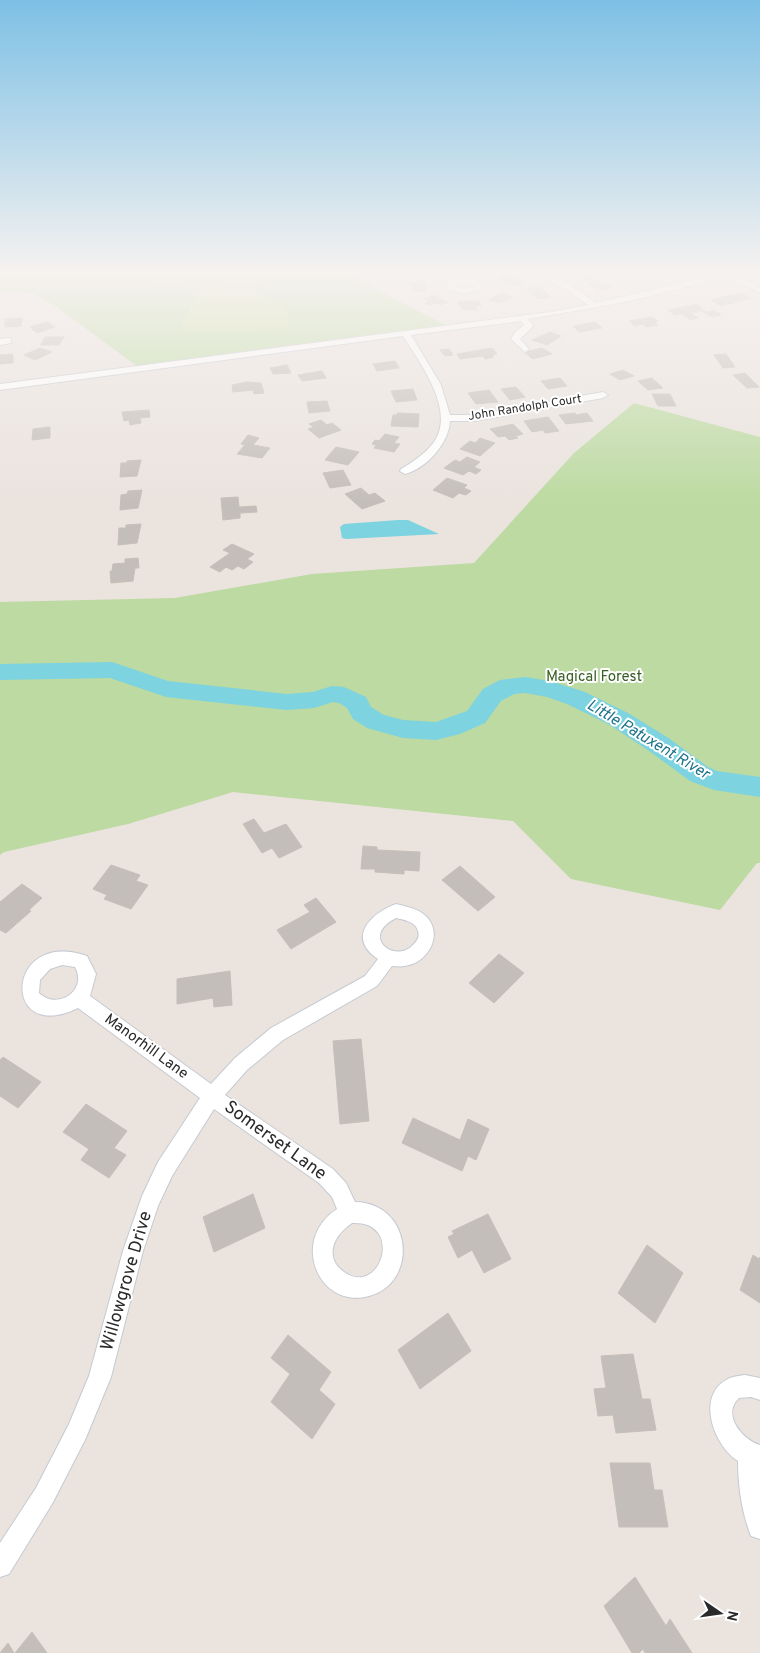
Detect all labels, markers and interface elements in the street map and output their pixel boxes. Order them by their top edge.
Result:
street label: John Randolph Court [467,391,583,425]
park label: Magical Forest [546,668,642,687]
water label: Little Patuxent River [583,695,715,786]
street label: Manorhill Lane [100,1010,192,1084]
street label: Somerset Lane [219,1096,331,1186]
street label: Willowgrove Drive [96,1209,158,1353]
north arrow [695,1588,745,1638]
text: N [722,1609,741,1622]

